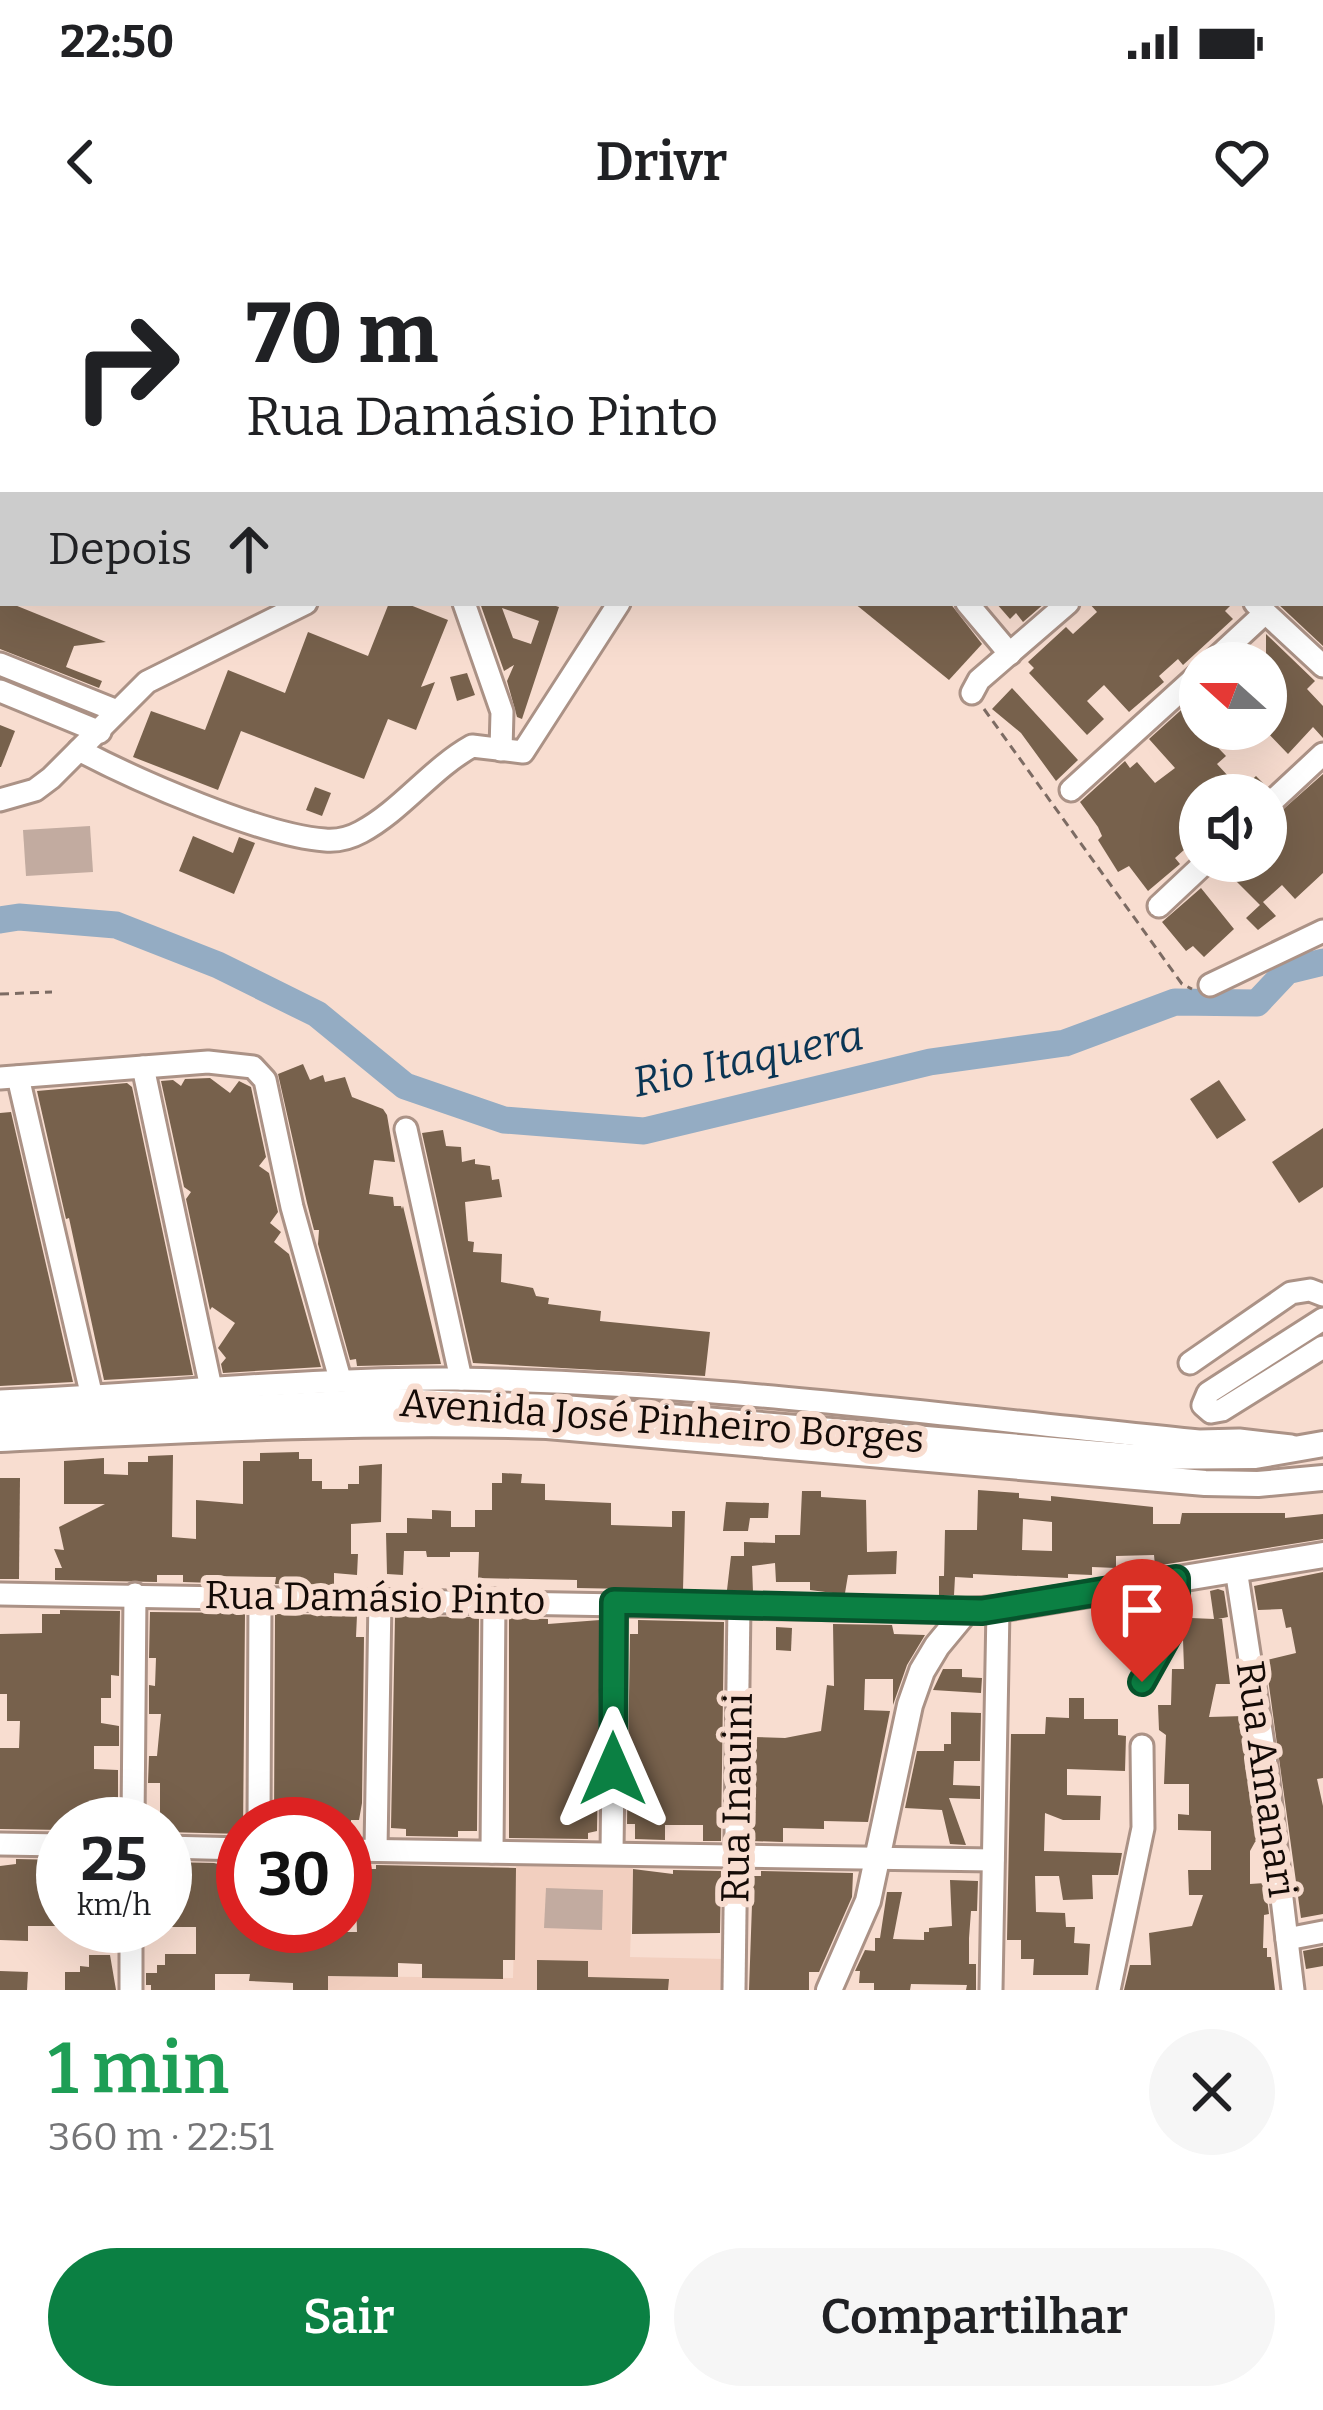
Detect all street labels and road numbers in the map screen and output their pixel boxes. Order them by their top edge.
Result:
street label: Avenida José Pinheiro Borges [398,1380,926,1462]
street label: Rua Damásio Pinto [204,1572,546,1624]
street label: Rua Amanari [1227,1658,1305,1900]
street label: Rua Inauini [712,1693,762,1903]

